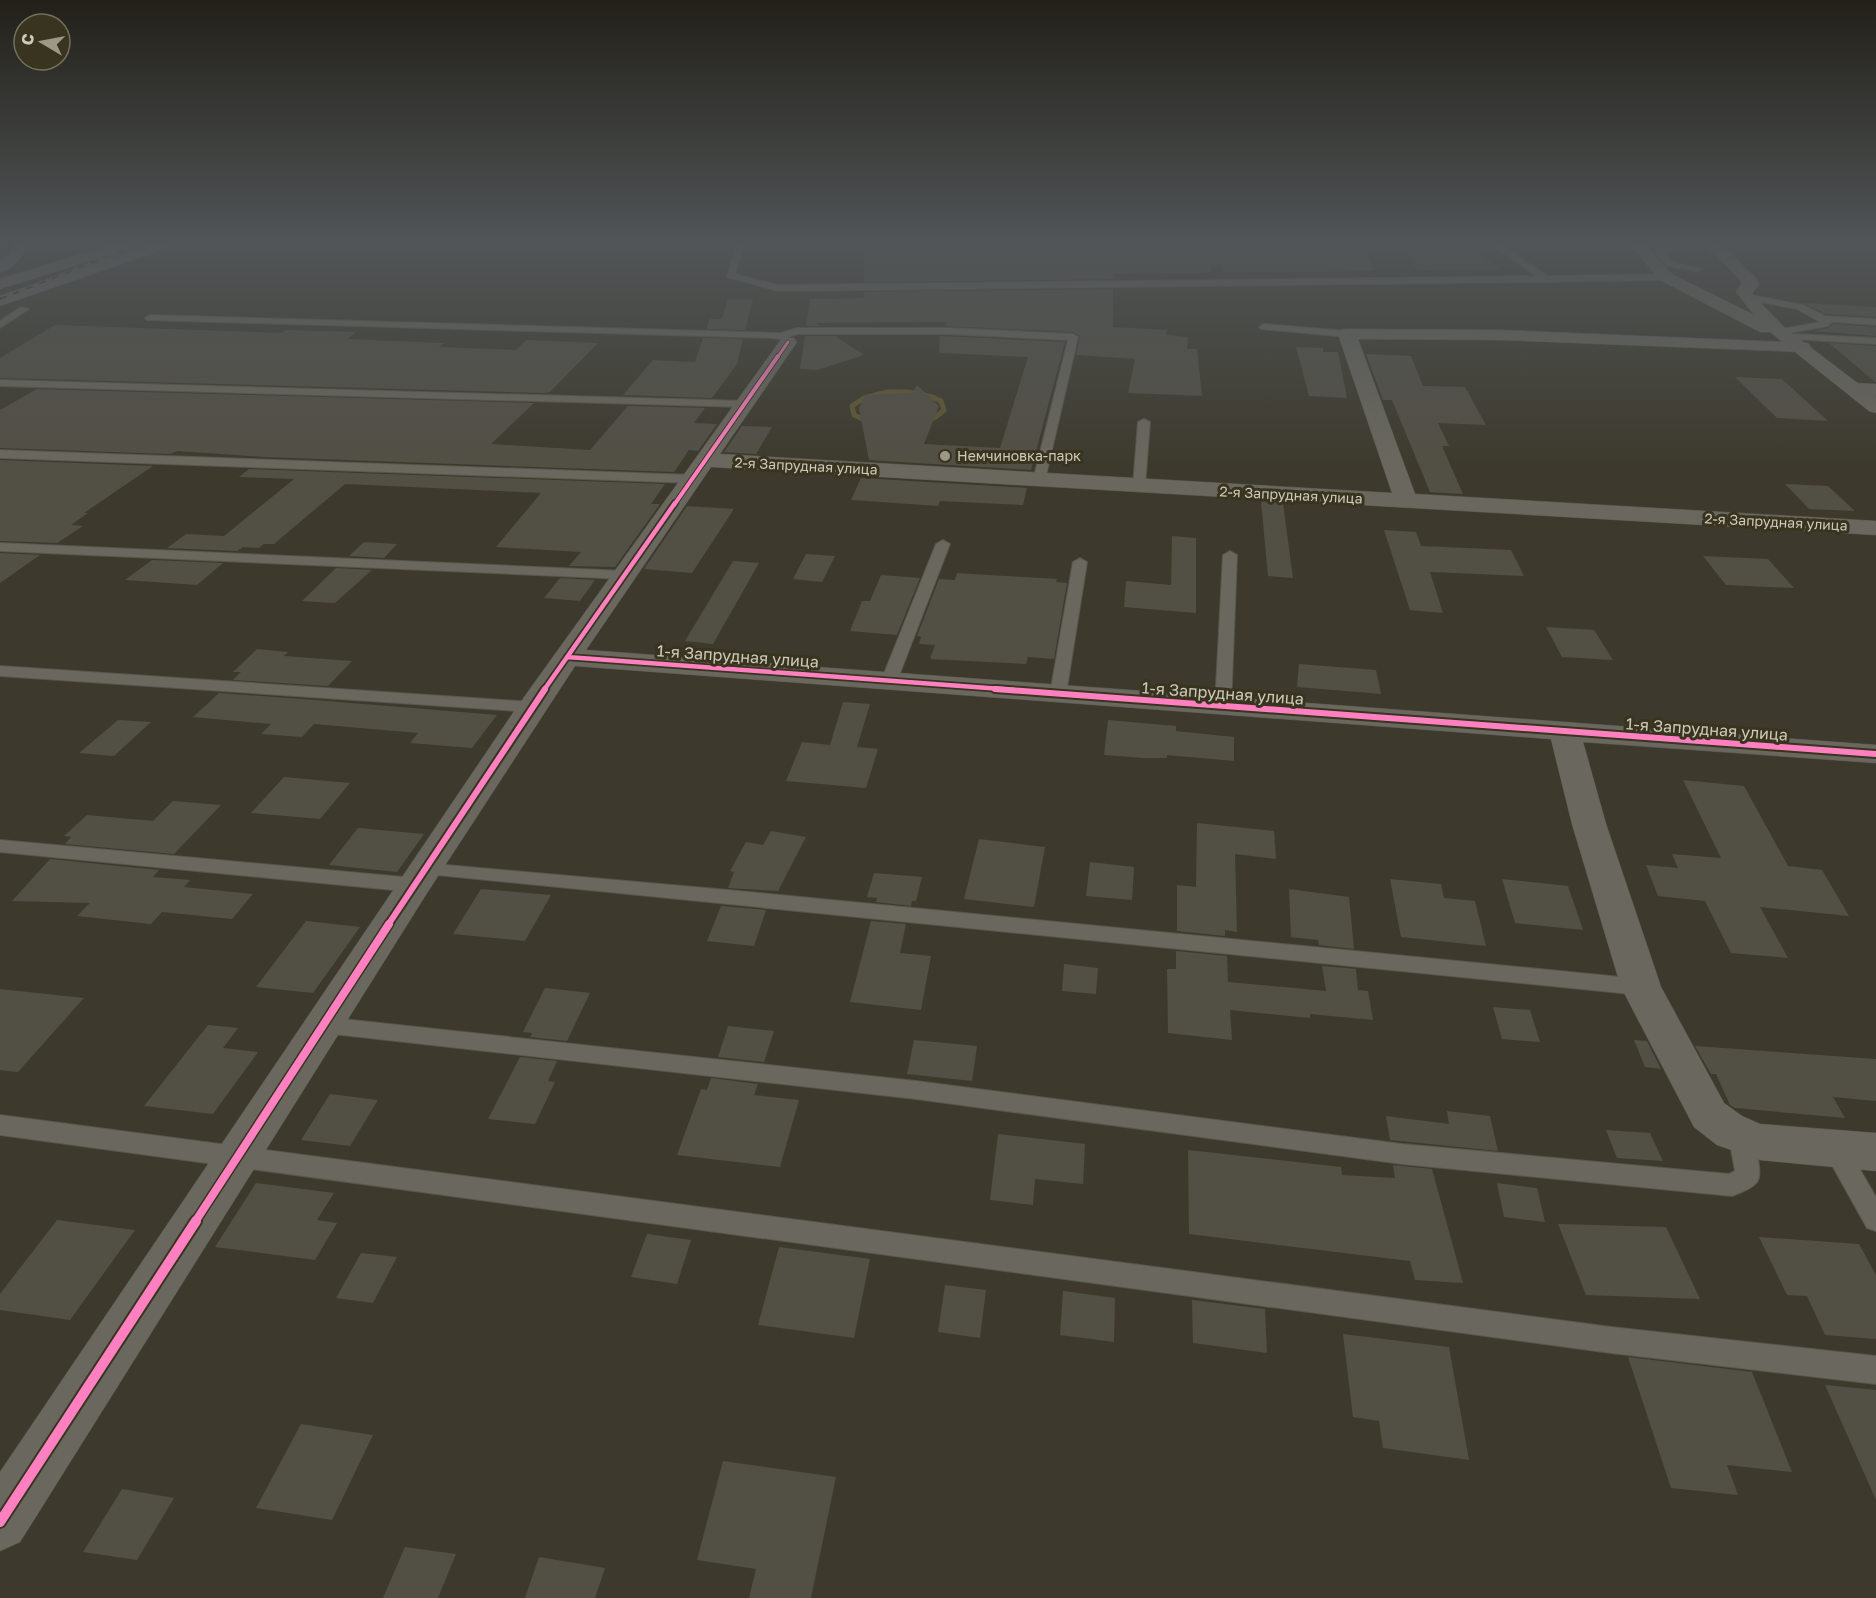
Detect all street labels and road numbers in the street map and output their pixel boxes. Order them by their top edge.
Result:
street label: 2-я Запрудная улица [734,453,878,478]
street label: 2-я Запрудная улица [1219,482,1363,507]
street label: 2-я Запрудная улица [1704,509,1848,534]
street label: 1-я Запрудная улица [656,640,820,672]
street label: 1-я Запрудная улица [1141,677,1305,709]
street label: 1-я Запрудная улица [1625,713,1789,745]

